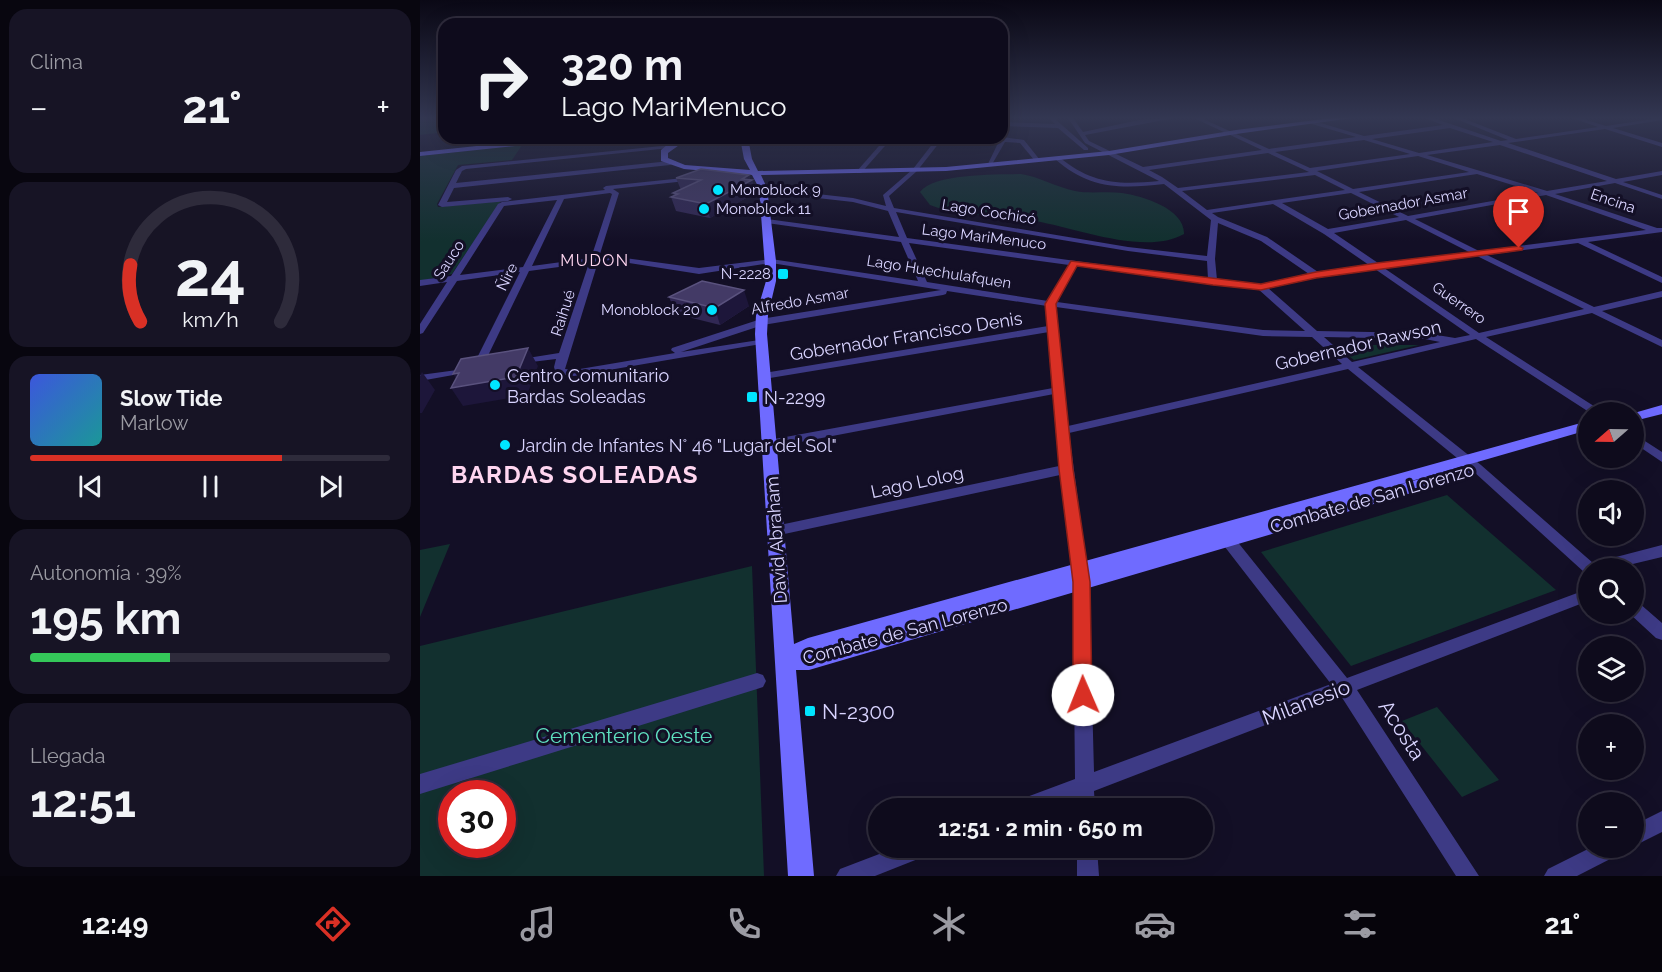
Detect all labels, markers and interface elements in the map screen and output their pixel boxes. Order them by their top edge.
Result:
text: 320 m [561,41,683,90]
icon: right [462,42,540,120]
text: Clima [30,50,83,74]
text: 21° [182,81,242,134]
text: − [30,88,48,127]
text: + [376,88,390,127]
text: Lago MariMenuco [561,91,787,122]
place label: Monoblock 9 [730,181,821,199]
marker: Monoblock 9 [711,183,725,197]
street label: Gobernador Asmar [1337,184,1470,224]
street label: Encina [1588,185,1638,217]
pin [1493,186,1544,248]
icon: arrive [1502,195,1535,228]
street label: Lago Cochicó [940,196,1038,228]
place label: Monoblock 11 [716,200,811,218]
marker: Monoblock 11 [697,202,711,216]
street label: Lago MariMenuco [921,220,1047,254]
text: 24 [175,237,245,311]
street label: Sauco [430,237,468,283]
district label: MUDON [560,251,630,270]
street label: Lago Huechulafquen [865,252,1013,292]
street label: Ñire [493,260,521,294]
place label: N-2228 [721,265,771,283]
marker: N-2228 [776,267,790,281]
street label: Guerrero [1429,278,1489,328]
street label: Alfredo Asmar [750,283,851,318]
street label: Raihué [547,287,579,338]
place label: Monoblock 20 [601,301,700,319]
marker: Monoblock 20 [705,303,719,317]
text: km/h [182,307,238,332]
street label: Gobernador Francisco Denis [788,307,1024,365]
street label: Gobernador Rawson [1273,316,1443,374]
place label: Centro Comunitario Bardas Soleadas [507,365,669,407]
marker: Centro Comunitario Bardas Soleadas [488,378,502,392]
text: Slow Tide [120,385,222,411]
place label: N-2299 [764,387,825,408]
marker: N-2299 [745,390,759,404]
north arrow [1578,402,1644,468]
map controls [1578,402,1644,858]
text: Marlow [120,411,189,435]
place label: Jardín de Infantes N° 46 "Lugar del Sol" [517,435,837,456]
marker: Jardín de Infantes N° 46 "Lugar del Sol" [498,438,512,452]
street label: Combate de San Lorenzo [1268,459,1477,537]
district label: BARDAS SOLEADAS [451,460,699,489]
street label: Lago Lolog [869,462,965,502]
icon: previous [74,470,107,503]
icon: pause [194,470,227,503]
icon: next [314,470,347,503]
street label: David Abraham [761,476,791,604]
button: sound [1578,480,1644,546]
button: search [1578,558,1644,624]
text: Autonomía · 39% [30,561,181,585]
text: 195 km [30,592,181,645]
street label: Combate de San Lorenzo [800,593,1010,668]
button: layers [1578,636,1644,702]
position arrow [1051,663,1115,727]
street label: Milanesio [1259,674,1353,730]
street label: Acosta [1373,695,1431,765]
place label: N-2300 [822,699,895,724]
marker: N-2300 [803,704,817,718]
button: + [1578,714,1644,780]
park label: Cementerio Oeste [536,723,712,748]
text: Llegada [30,744,105,768]
text: 12:51 [30,775,136,828]
speed limit sign: 30 [438,780,516,858]
button: − [1578,792,1644,858]
text: 12:51 · 2 min · 650 m [938,815,1143,841]
icon: directions [312,903,354,945]
icon: music [517,903,559,945]
icon: phone [723,903,765,945]
icon: climate [928,903,970,945]
icon: car [1134,903,1176,945]
icon: filters [1339,903,1381,945]
text: 12:49 [82,909,148,940]
text: 21° [1545,909,1580,940]

